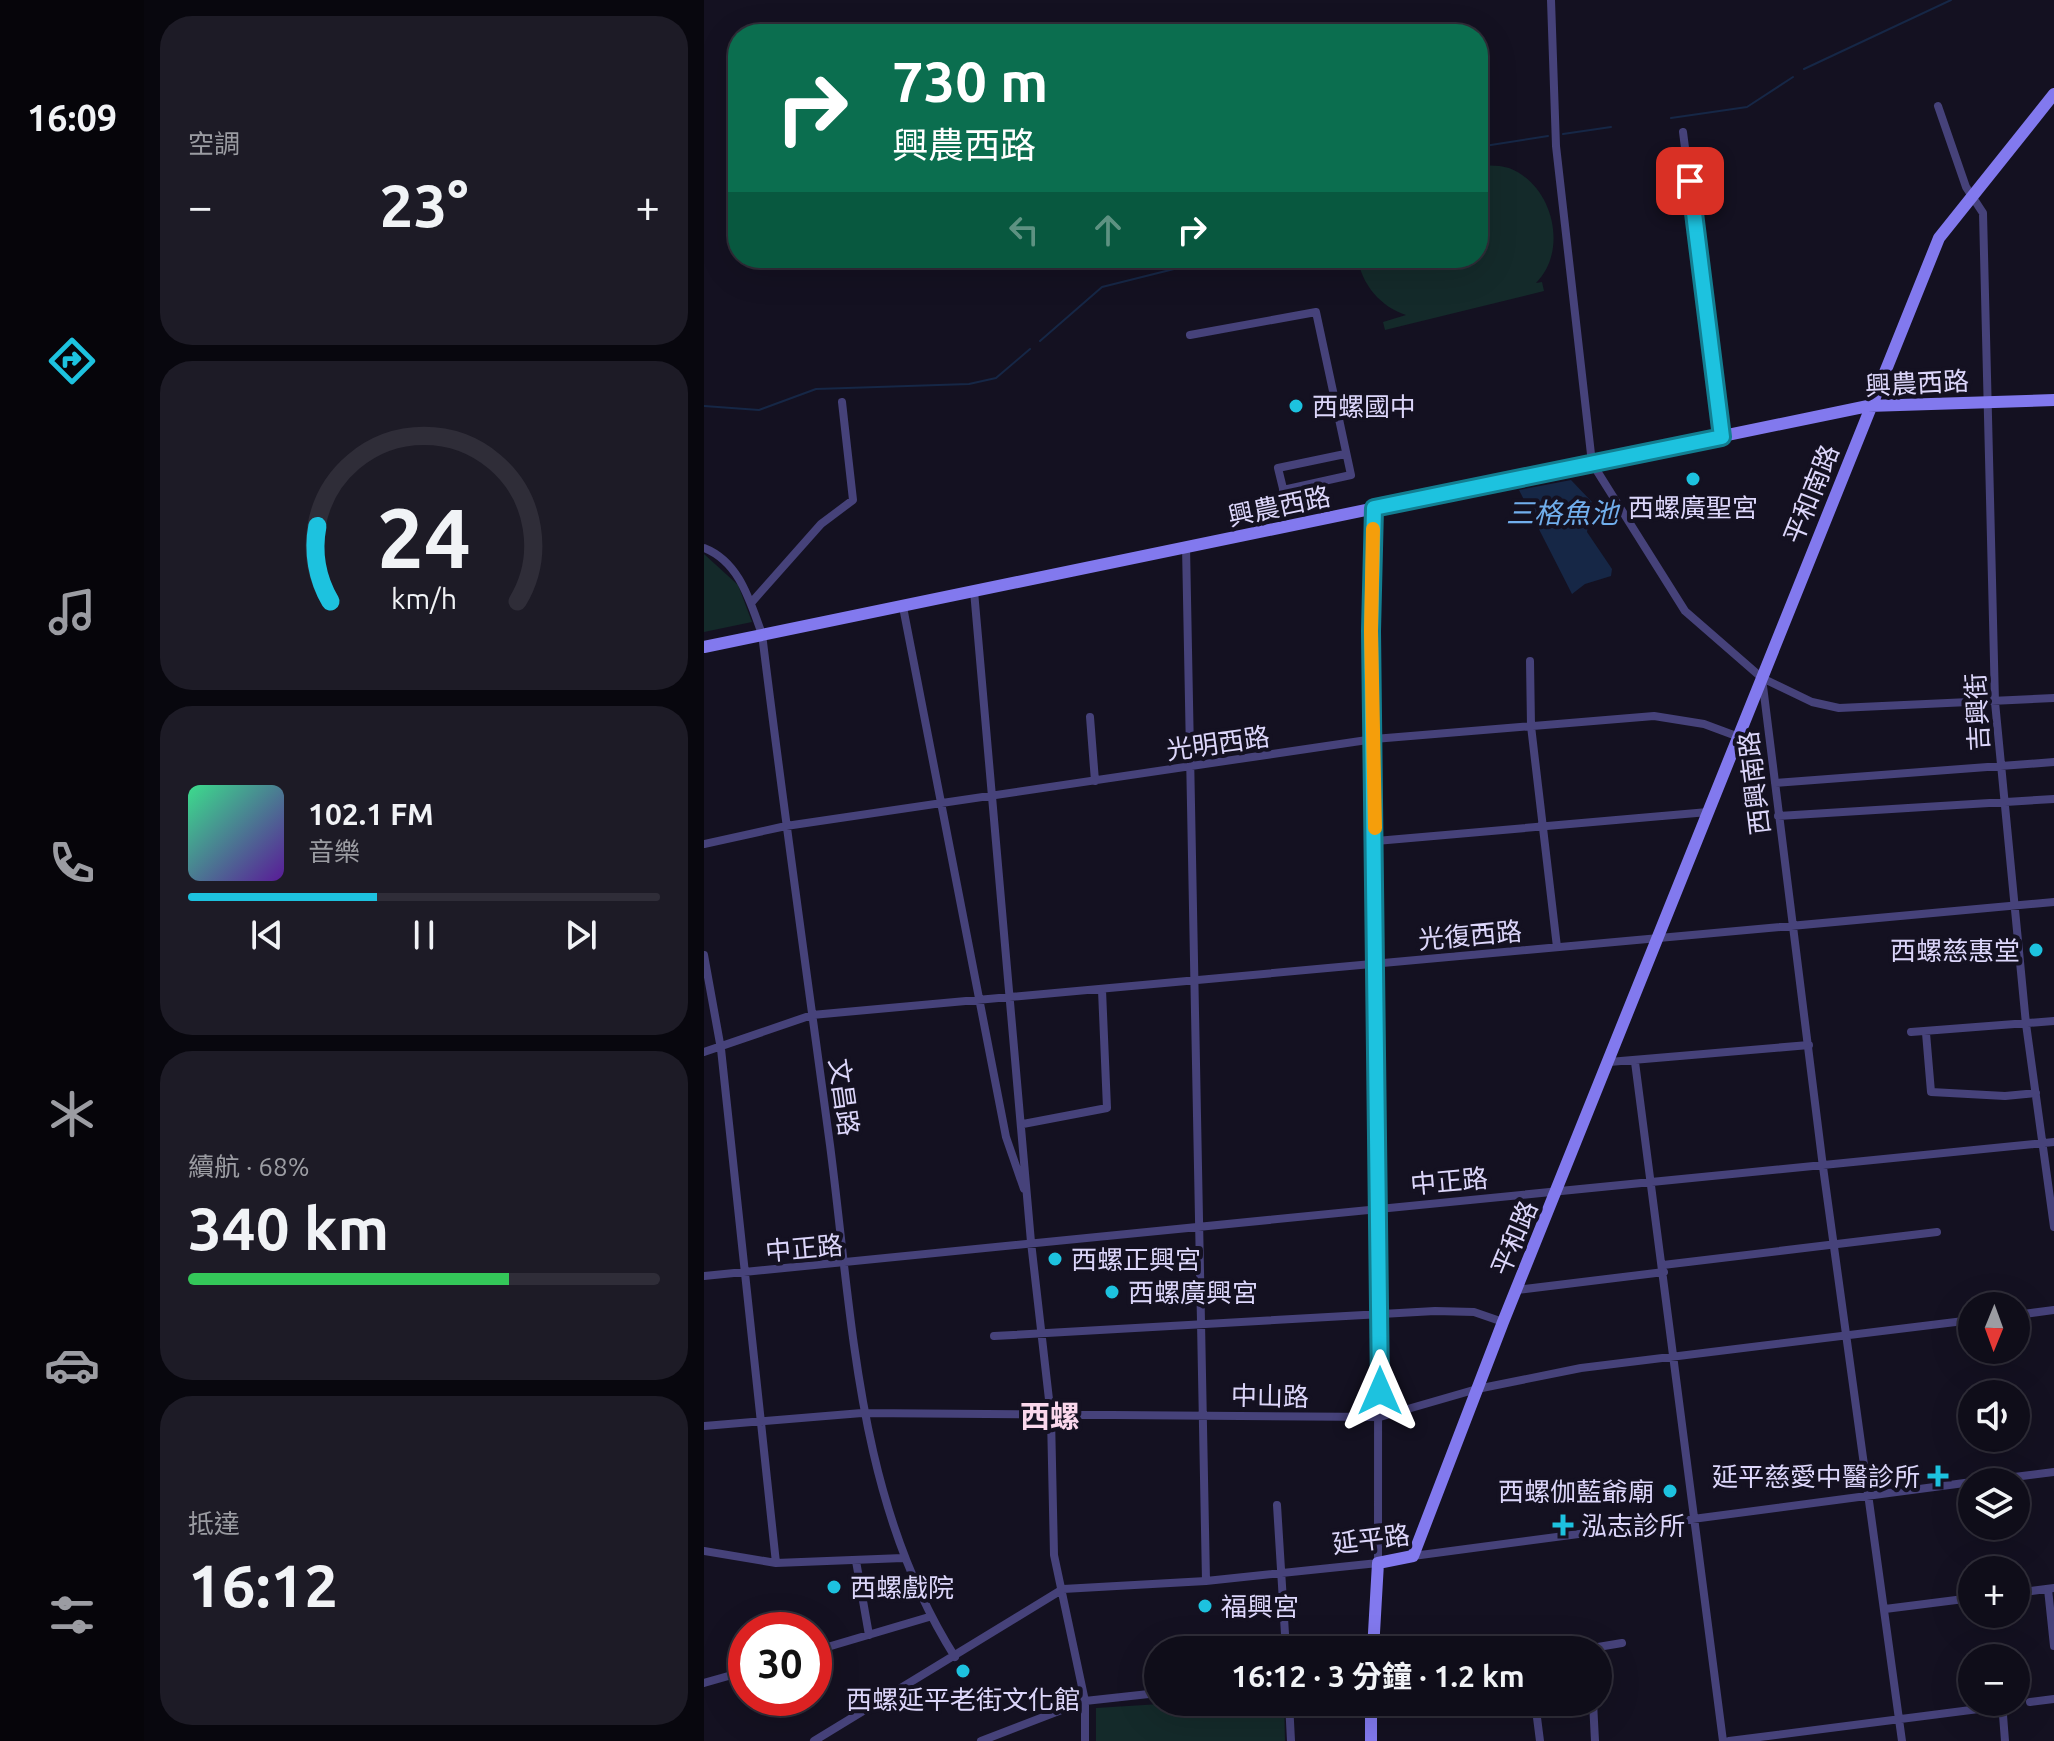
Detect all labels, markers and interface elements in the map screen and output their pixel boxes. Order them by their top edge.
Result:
text: 730 m [892,50,1048,113]
icon: right [760,56,864,160]
text: 16:09 [27,97,117,138]
text: 興農西路 [892,124,1036,165]
text: 空調 [188,129,240,158]
pin [1656,147,1724,215]
icon: arrive [1668,159,1712,203]
text: 23° [380,171,468,238]
text: − [188,181,213,230]
text: + [635,181,660,230]
icon: left [1002,208,1046,252]
icon: ahead [1086,208,1130,252]
icon: right [1170,208,1214,252]
icon: directions [44,333,100,389]
street label: 興農西路 [1864,366,1970,400]
place label: 西螺國中 [1312,392,1416,421]
marker: 西螺國中 [1287,397,1305,415]
street label: 平和南路 [1778,440,1844,548]
marker: 西螺廣聖宮 [1684,470,1702,488]
street label: 興農西路 [1225,481,1333,531]
text: 24 [377,489,471,583]
place label: 西螺廣聖宮 [1628,493,1758,522]
water label: 三格魚池 [1506,497,1621,528]
text: km/h [391,582,457,614]
icon: music [44,584,100,640]
street label: 吉興街 [1960,672,1994,752]
street label: 光明西路 [1164,721,1272,765]
street label: 西興南路 [1733,730,1775,836]
text: 102.1 FM [308,797,434,831]
icon: phone [44,835,100,891]
text: 音樂 [308,837,360,866]
icon: previous [245,913,289,957]
icon: pause [402,913,446,957]
icon: next [559,913,603,957]
street label: 光復西路 [1417,916,1523,954]
place label: 西螺慈惠堂 [1890,936,2020,965]
marker: 西螺慈惠堂 [2027,941,2045,959]
street label: 文昌路 [824,1056,864,1138]
icon: climate [44,1086,100,1142]
text: 續航 · 68% [188,1152,310,1181]
street label: 中正路 [1409,1163,1489,1199]
text: 340 km [188,1194,389,1261]
street label: 平和路 [1485,1196,1543,1280]
street label: 中正路 [764,1230,844,1266]
place label: 西螺正興宮 [1071,1245,1201,1274]
marker: 西螺正興宮 [1046,1250,1064,1268]
place label: 西螺廣興宮 [1128,1278,1258,1307]
marker: 西螺廣興宮 [1103,1283,1121,1301]
north arrow [1958,1292,2030,1364]
map controls [1958,1292,2030,1716]
icon: car [44,1337,100,1393]
position arrow [1338,1349,1422,1433]
button: sound [1958,1380,2030,1452]
street label: 中山路 [1231,1381,1309,1411]
district label: 西螺 [1020,1399,1080,1433]
place label: 延平慈愛中醫診所 [1712,1462,1920,1491]
marker: 延平慈愛中醫診所 [1927,1465,1949,1487]
button: layers [1958,1468,2030,1540]
place label: 西螺伽藍爺廟 [1498,1477,1654,1506]
marker: 西螺伽藍爺廟 [1661,1482,1679,1500]
text: 抵達 [188,1509,240,1538]
place label: 泓志診所 [1581,1511,1685,1540]
marker: 泓志診所 [1552,1514,1574,1536]
street label: 延平路 [1331,1520,1411,1558]
text: 16:12 [188,1551,338,1618]
button: + [1958,1556,2030,1628]
place label: 西螺戲院 [850,1573,954,1602]
marker: 西螺戲院 [825,1578,843,1596]
icon: filters [44,1587,100,1643]
place label: 福興宮 [1221,1592,1299,1621]
marker: 福興宮 [1196,1597,1214,1615]
speed limit sign: 30 [728,1612,832,1716]
button: − [1958,1644,2030,1716]
text: 16:12 · 3 分鐘 · 1.2 km [1231,1659,1525,1693]
marker: 西螺延平老街文化館 [954,1662,972,1680]
place label: 西螺延平老街文化館 [846,1685,1080,1714]

